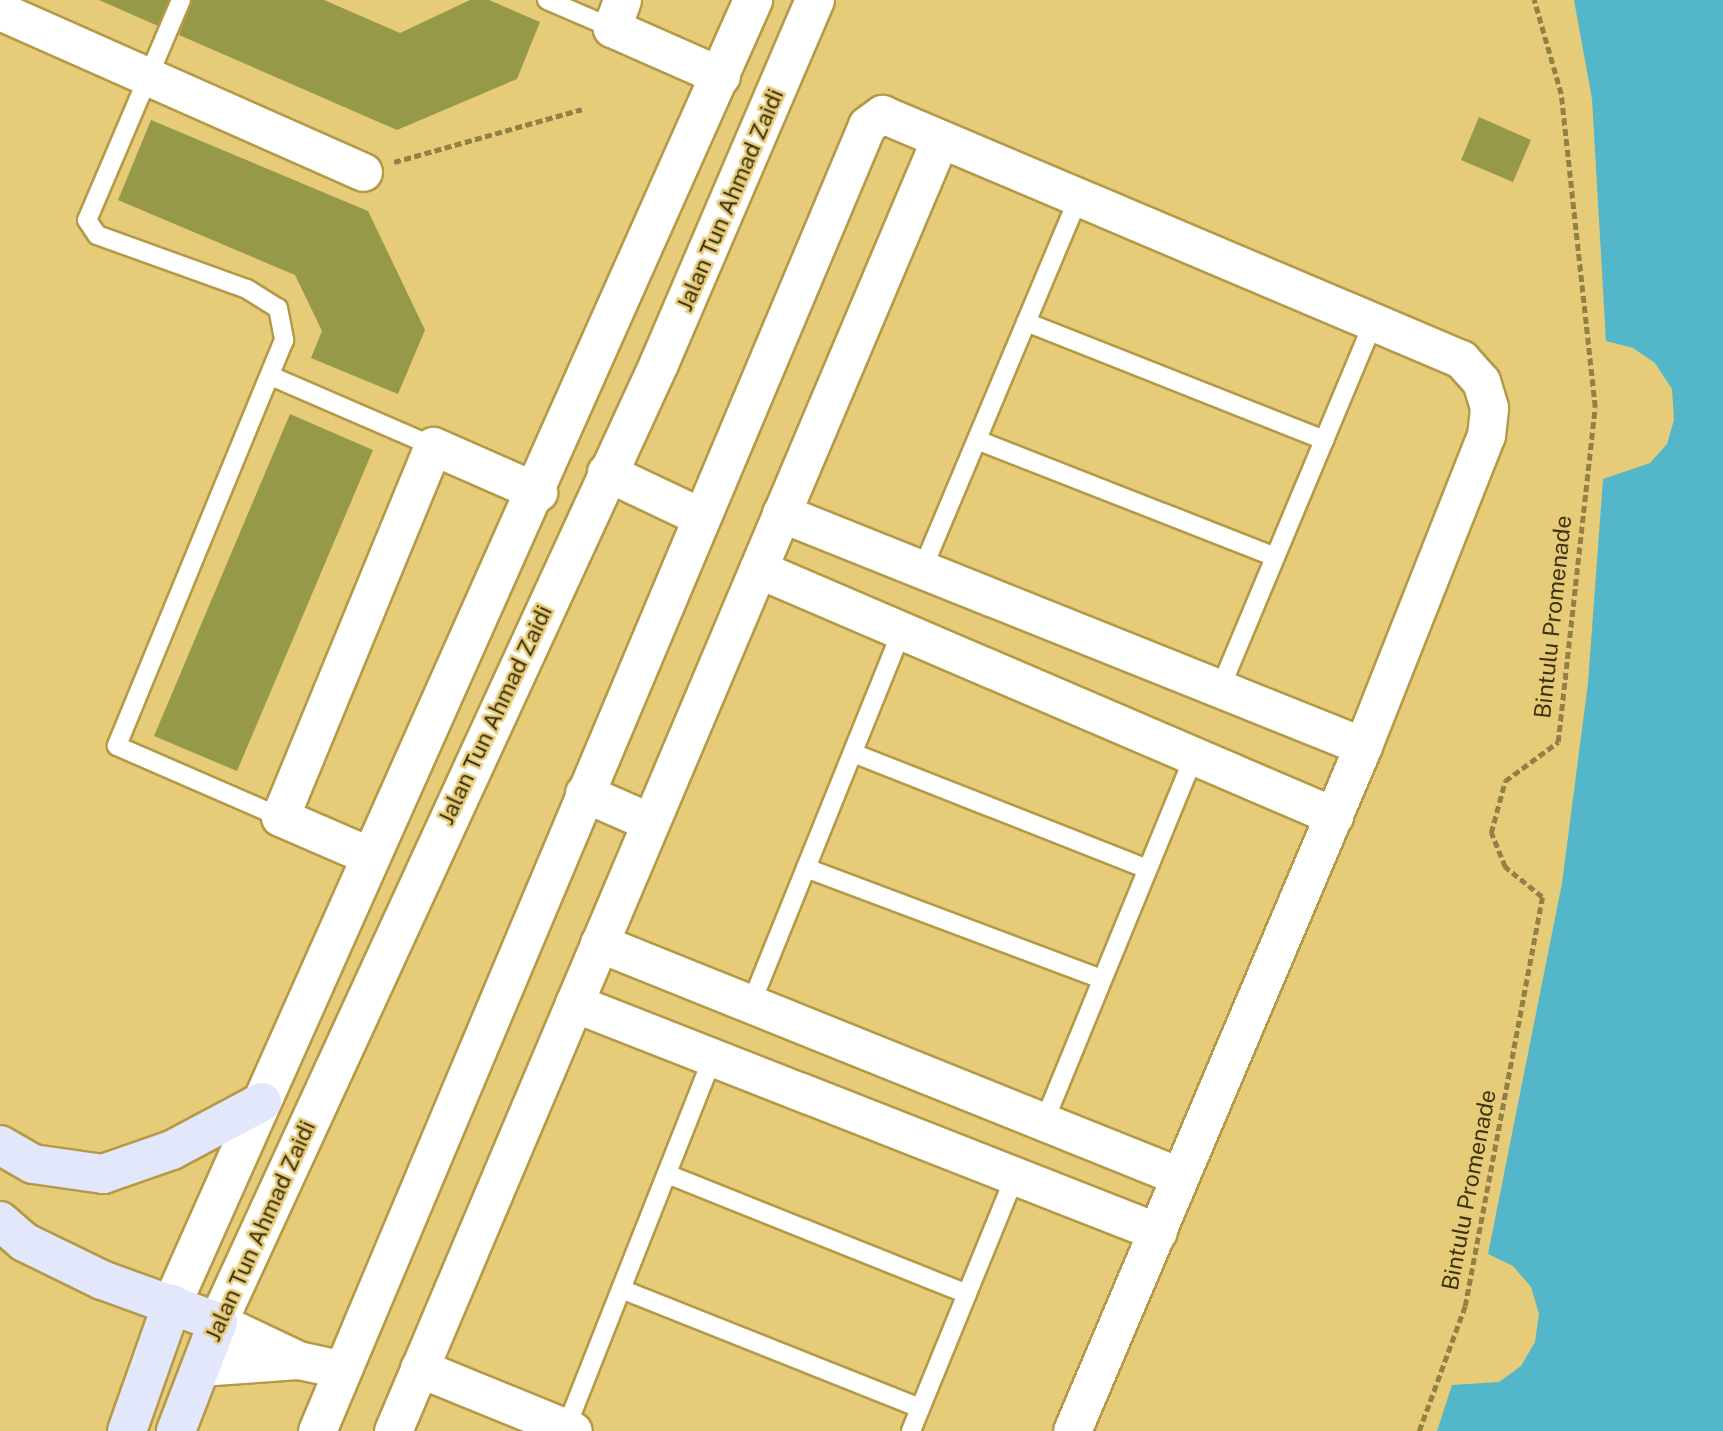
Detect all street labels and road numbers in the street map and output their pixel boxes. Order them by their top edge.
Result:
street label: Jalan Tun Ahmad Zaidi [671,85,789,315]
street label: Bintulu Promenade [1529,514,1577,720]
street label: Jalan Tun Ahmad Zaidi [432,601,558,829]
street label: Bintulu Promenade [1436,1087,1502,1293]
street label: Jalan Tun Ahmad Zaidi [199,1116,321,1346]

